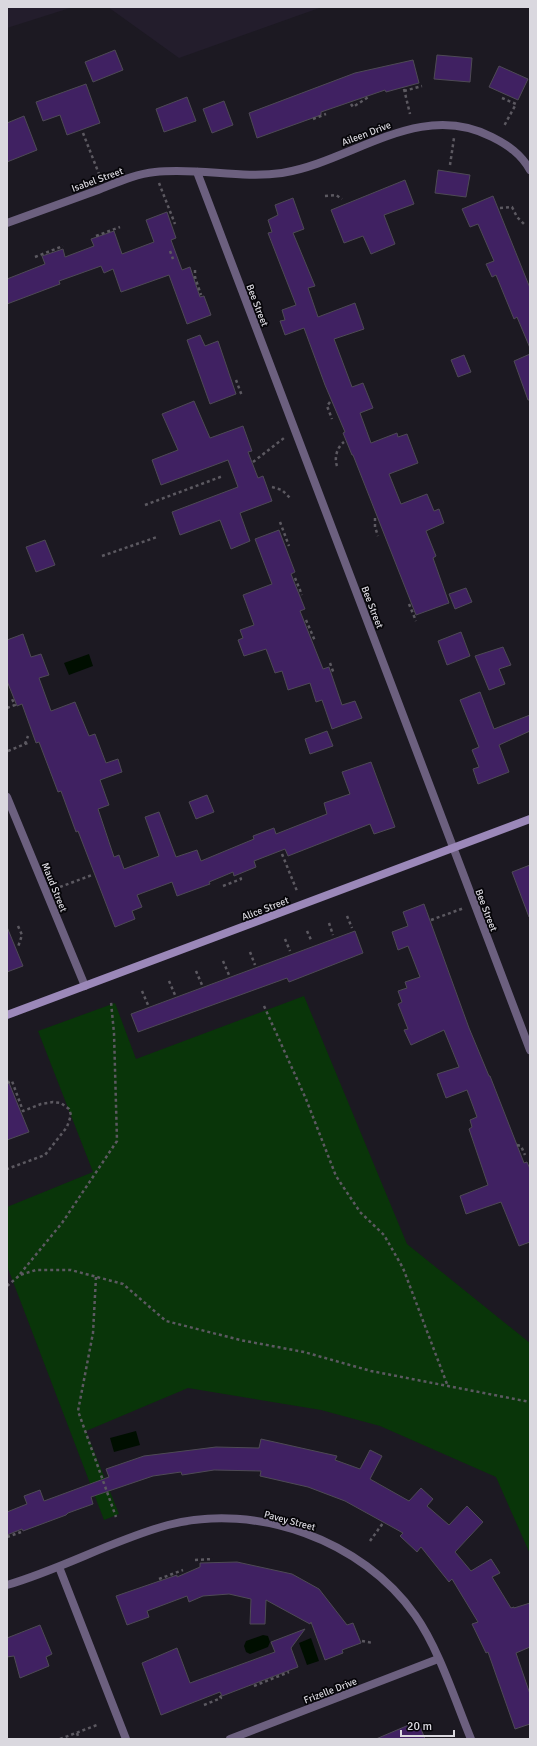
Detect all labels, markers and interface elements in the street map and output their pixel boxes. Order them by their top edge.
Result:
street label: Aileen Drive [340,119,393,149]
street label: Isabel Street [70,165,125,195]
street label: Bee Street [244,283,271,329]
street label: Bee Street [359,585,386,631]
street label: Maud Street [39,861,70,914]
street label: Bee Street [473,888,500,934]
street label: Alice Street [240,894,291,923]
street label: Pavey Street [263,1508,317,1534]
street label: Frizelle Drive [302,1675,359,1707]
scale bar [401,1712,454,1738]
text: 20 m [407,1719,432,1734]

